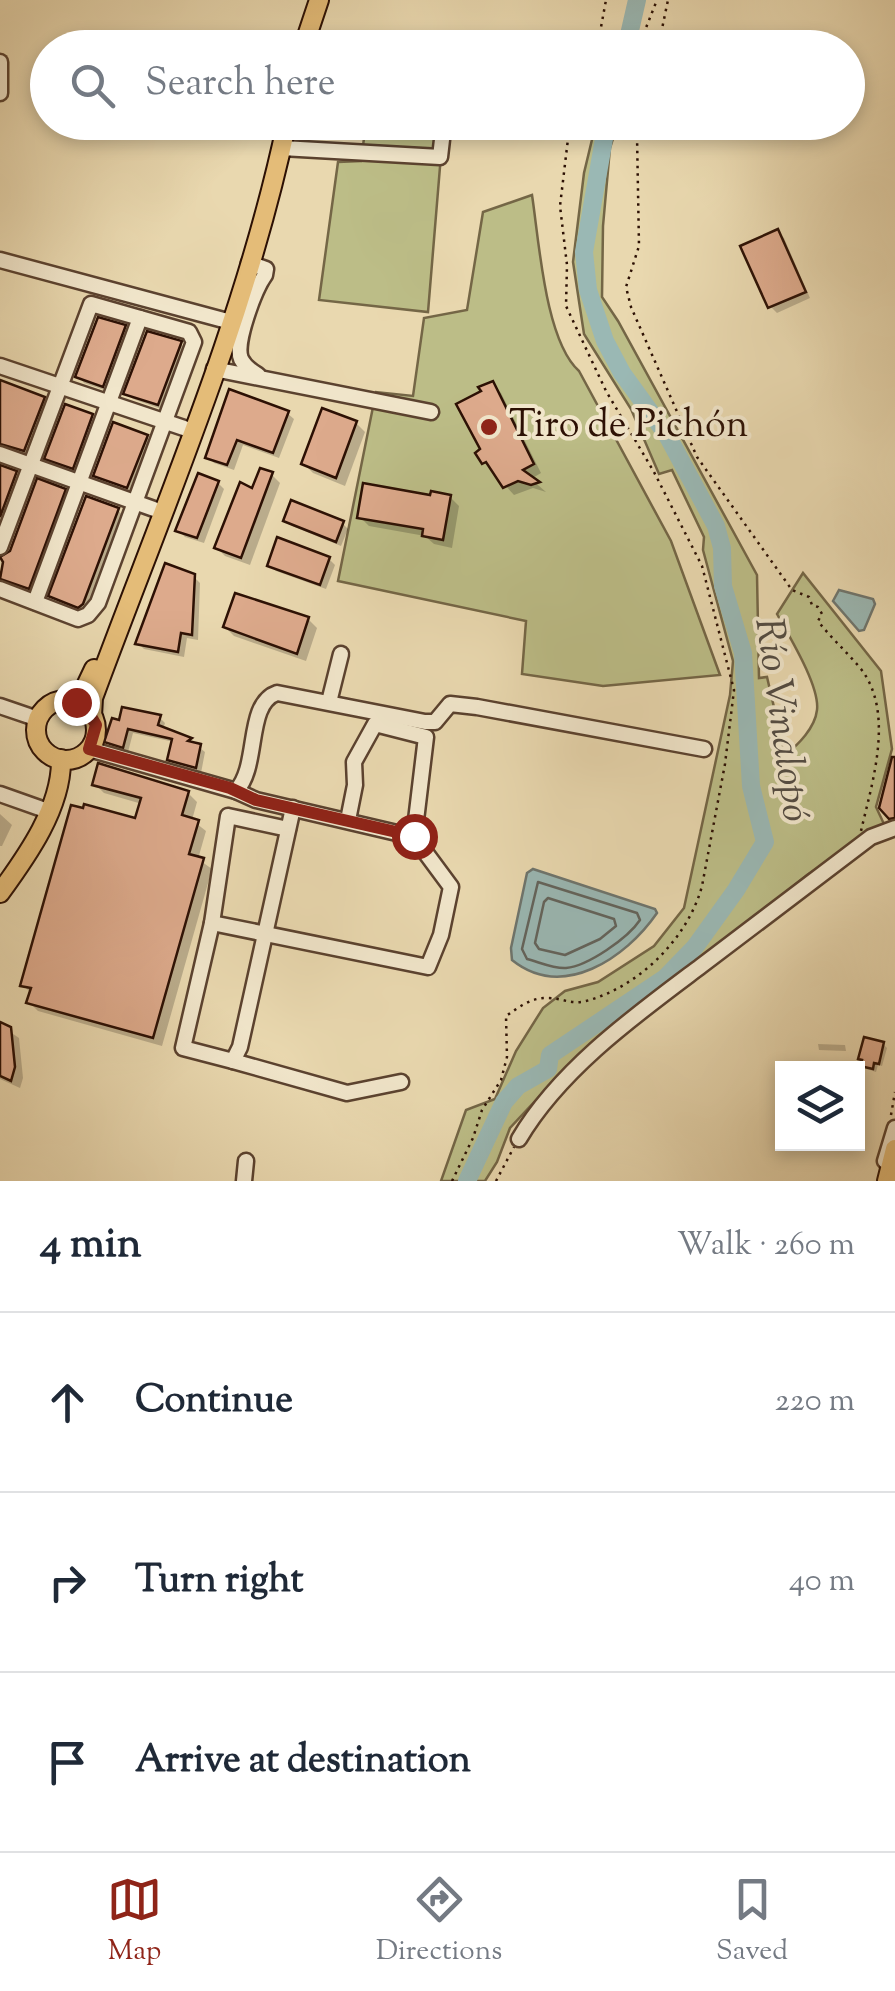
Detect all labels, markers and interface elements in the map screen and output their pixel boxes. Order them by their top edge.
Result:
search box [30,30,865,140]
icon: search [65,58,120,113]
text: Search here [145,58,336,112]
place label: Tiro de Pichón [509,400,748,454]
marker: Tiro de Pichón [478,416,500,438]
water label: Río Vinalopó [738,615,822,825]
route end [54,680,100,726]
route start [392,814,438,860]
map controls [775,1061,865,1151]
button: layers [775,1061,865,1151]
text: 4 min [40,1216,142,1276]
text: Walk · 260 m [677,1223,855,1269]
icon: ahead [40,1375,95,1430]
text: Continue [135,1375,293,1429]
text: 220 m [775,1379,855,1425]
icon: right [40,1555,95,1610]
text: Turn right [135,1555,303,1609]
text: 40 m [789,1559,855,1605]
icon: arrive [40,1735,95,1790]
text: Arrive at destination [135,1735,471,1789]
tab: Map [107,1872,162,1972]
tab: Directions [376,1872,502,1972]
tab: Saved [716,1872,788,1972]

